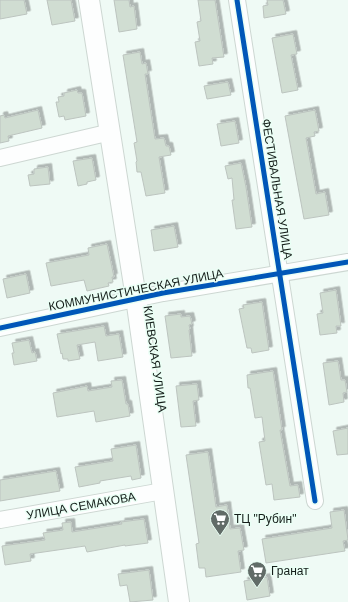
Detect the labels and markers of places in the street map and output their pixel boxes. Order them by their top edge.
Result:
supermarket icon: ТЦ "Рубин" [209,508,231,536]
place label: ТЦ "Рубин" [234,512,296,526]
supermarket icon: Гранат [246,560,268,588]
place label: Гранат [271,564,309,578]

